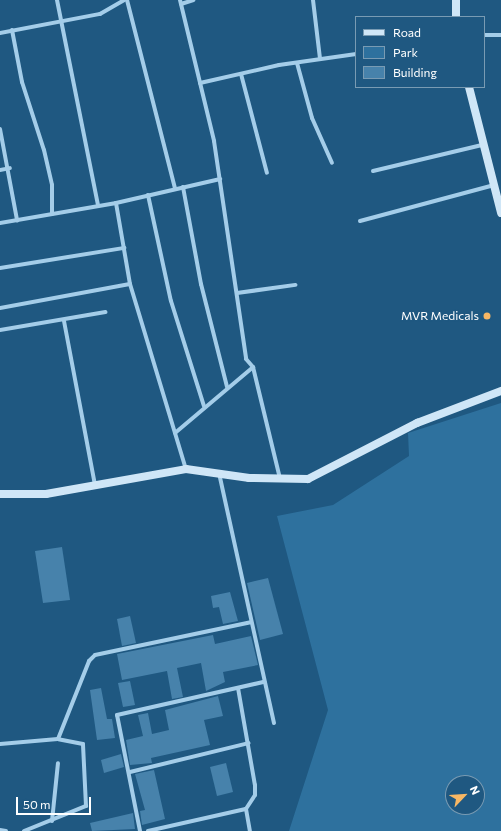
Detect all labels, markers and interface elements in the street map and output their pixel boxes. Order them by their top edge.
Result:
legend [355,16,485,88]
text: Road [393,25,421,39]
text: Park [393,45,418,59]
text: Building [393,65,437,79]
place label: MVR Medicals [401,309,479,323]
marker: MVR Medicals [482,311,492,321]
north arrow [445,775,485,815]
text: N [468,784,483,797]
scale bar [18,789,93,815]
text: 50 m [23,797,51,811]

